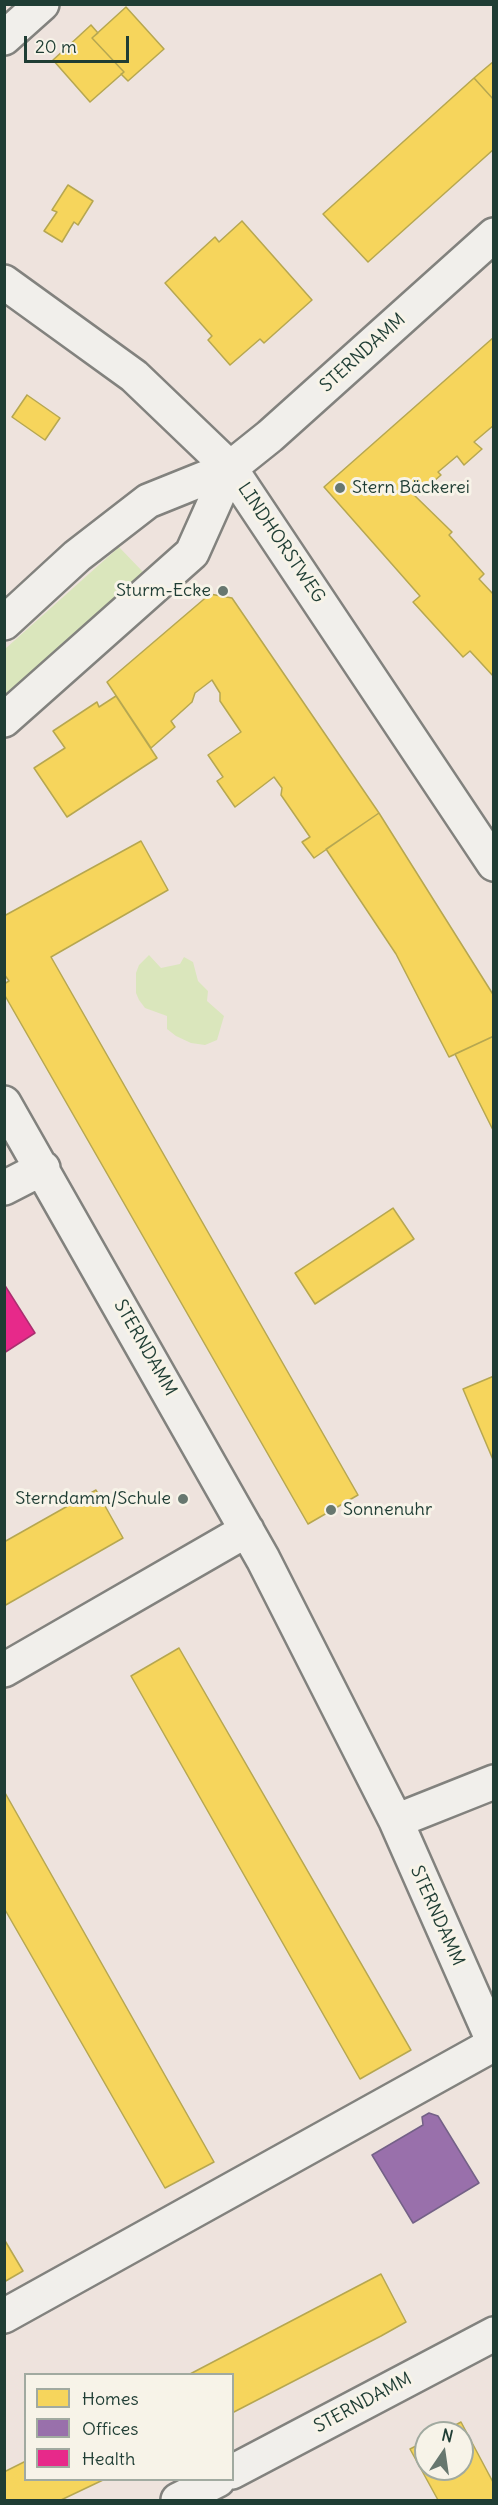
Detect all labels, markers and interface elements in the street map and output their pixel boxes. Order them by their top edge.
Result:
scale bar [27,24,132,62]
text: 20 m [35,35,77,58]
street label: STERNDAMM [316,309,410,397]
place label: Stern Bäckerei [352,477,470,499]
street label: LINDHORSTWEG [233,479,329,607]
marker: Stern Bäckerei [333,481,347,495]
place label: Sturm-Ecke [116,580,211,602]
marker: Sturm-Ecke [216,584,230,598]
street label: STERNDAMM [109,1296,181,1400]
place label: Sterndamm/Schule [15,1488,171,1510]
marker: Sterndamm/Schule [176,1492,190,1506]
place label: Sonnenuhr [343,1499,432,1521]
marker: Sonnenuhr [324,1503,338,1517]
street label: STERNDAMM [405,1863,469,1969]
street label: STERNDAMM [310,2368,416,2438]
legend [24,2373,234,2481]
text: Homes [82,2387,139,2410]
text: Offices [82,2417,138,2440]
north arrow [414,2421,474,2481]
text: N [440,2424,455,2446]
text: Health [82,2447,135,2470]

